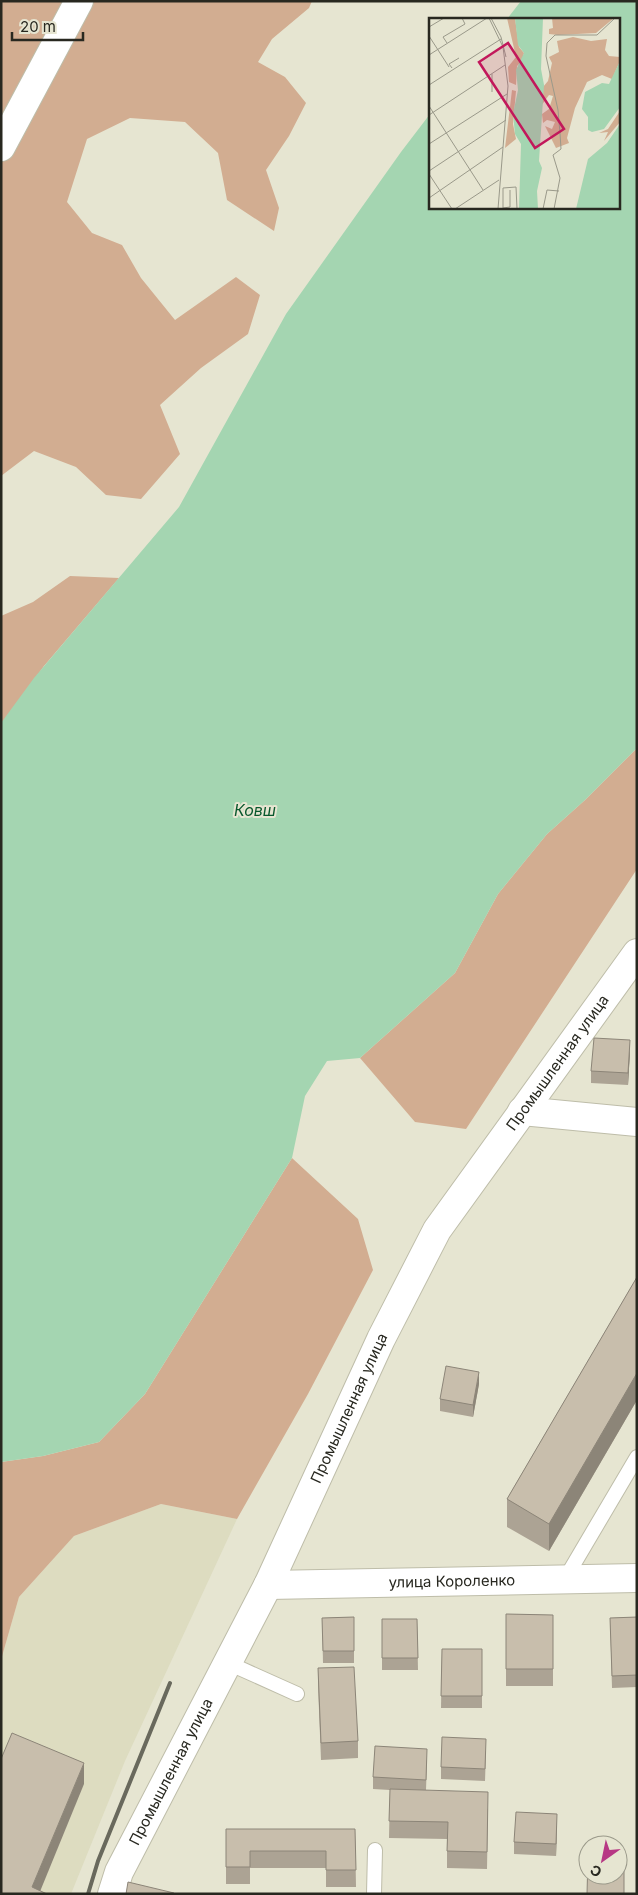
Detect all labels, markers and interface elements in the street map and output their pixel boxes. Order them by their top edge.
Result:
scale bar [12,10,84,42]
text: 20 m [20,17,56,36]
inset map [429,18,620,209]
water label: Ковш [234,800,276,820]
street label: Промышленная улица [502,991,613,1134]
street label: Промышленная улица [306,1330,391,1486]
street label: улица Короленко [388,1570,515,1592]
street label: Промышленная улица [125,1695,217,1848]
north arrow [578,1835,628,1885]
text: С [587,1861,605,1881]

